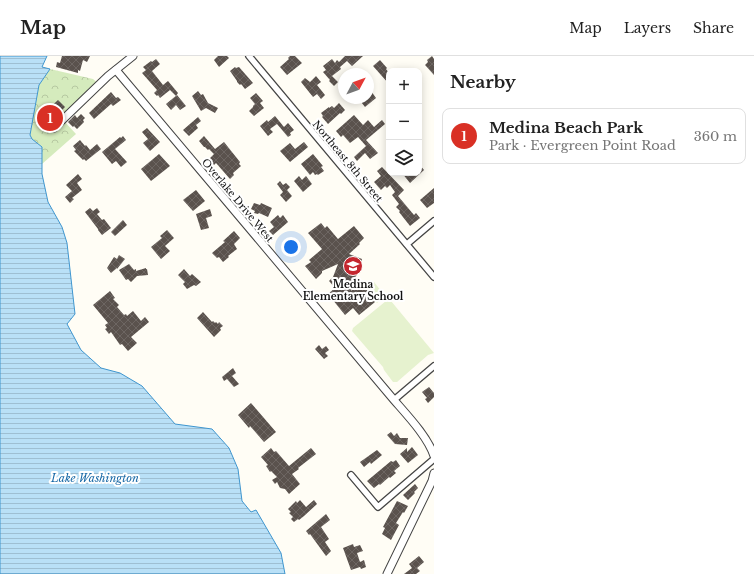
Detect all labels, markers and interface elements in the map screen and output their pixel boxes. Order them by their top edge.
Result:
text: Map [20,16,66,39]
text: Map [569,19,602,37]
text: Layers [624,19,671,37]
text: Share [693,19,734,37]
north arrow [338,68,374,104]
map controls [386,68,422,176]
button: + [386,68,422,104]
text: Nearby [450,72,516,93]
pin: 1 [37,103,63,133]
button: − [386,104,422,140]
street label: Northeast 8th Street [310,118,386,205]
text: Medina Beach Park [489,118,643,137]
text: 1 [461,128,467,145]
text: 360 m [694,128,737,145]
text: Park · Evergreen Point Road [489,137,676,154]
button: layers [386,140,422,176]
street label: Overlake Drive West [199,156,277,245]
your location [281,237,301,257]
school or university icon: Medina Elementary School [342,255,364,277]
place label: Medina Elementary School [303,278,404,303]
water label: Lake Washington [50,471,139,485]

